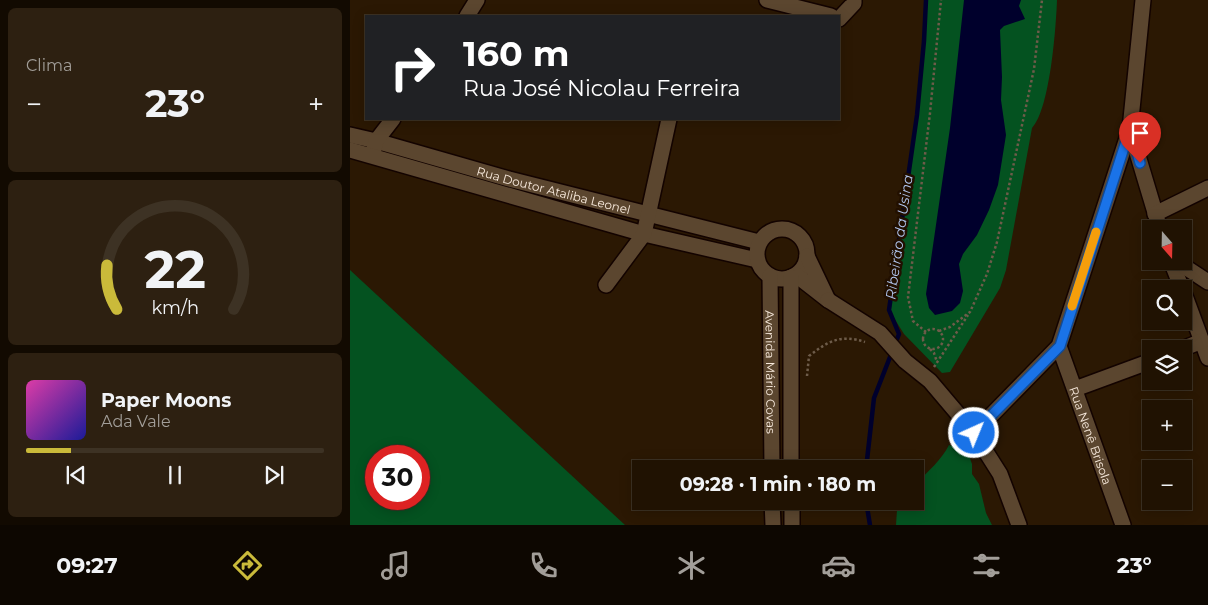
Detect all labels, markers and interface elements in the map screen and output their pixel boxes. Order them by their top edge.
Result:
text: 160 m [463,32,569,75]
icon: right [380,35,445,100]
text: Clima [26,56,72,75]
text: Rua José Nicolau Ferreira [463,75,740,102]
text: 23° [145,80,205,127]
text: − [26,87,42,121]
text: + [308,87,324,121]
pin [1119,112,1161,163]
icon: arrive [1126,119,1154,147]
street label: Rua Doutor Ataliba Leonel [475,163,632,217]
water label: Ribeirão da Usina [881,173,917,301]
north arrow [1142,220,1192,270]
map controls [1142,220,1192,510]
text: 22 [144,238,206,301]
button: search [1142,280,1192,330]
text: km/h [151,297,199,318]
street label: Avenida Mário Covas [763,310,779,434]
button: layers [1142,340,1192,390]
street label: Rua Nenê Brisola [1067,384,1115,487]
text: Paper Moons [101,389,231,412]
button: + [1142,400,1192,450]
position arrow [947,406,999,458]
text: Ada Vale [101,412,171,431]
speed limit sign: 30 [365,445,430,510]
button: − [1142,460,1192,510]
icon: previous [62,461,90,489]
icon: pause [161,461,189,489]
icon: next [260,461,288,489]
text: 09:28 · 1 min · 180 m [680,473,876,496]
icon: directions [230,548,265,583]
icon: music [378,548,413,583]
icon: phone [526,548,561,583]
icon: climate [674,548,709,583]
icon: car [821,548,856,583]
icon: filters [969,548,1004,583]
text: 09:27 [56,552,118,579]
text: 23° [1117,552,1152,579]

